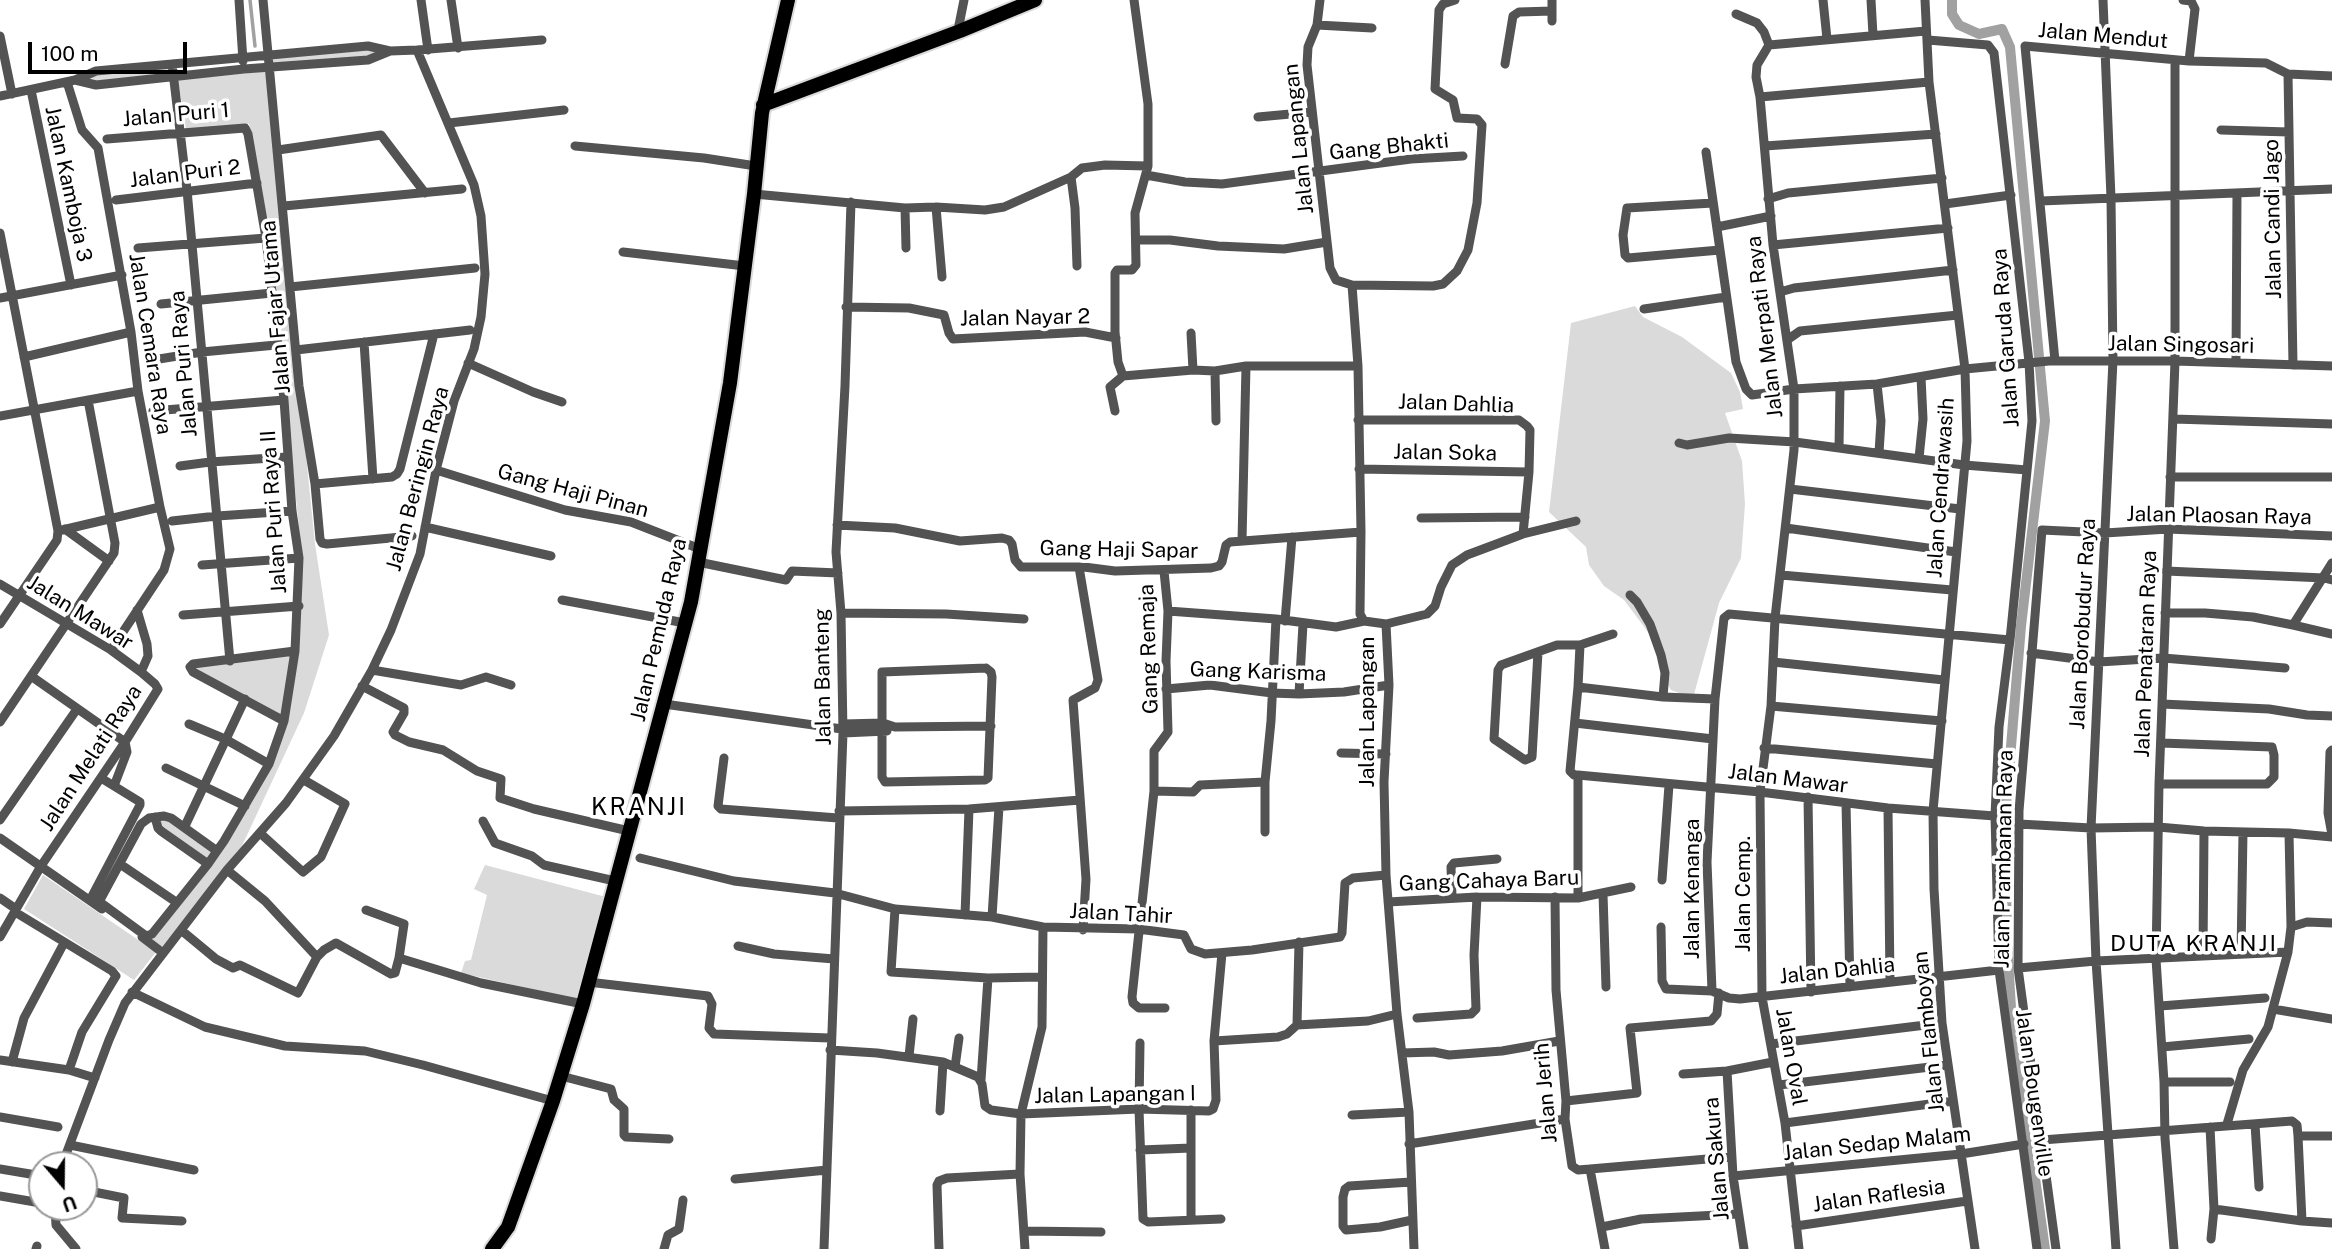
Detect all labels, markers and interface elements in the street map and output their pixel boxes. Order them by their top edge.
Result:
street label: Jalan Mendut [2037,18,2169,54]
scale bar [32,28,191,72]
text: 100 m [41,41,98,66]
street label: Jalan Lapangan [1279,63,1319,215]
street label: Jalan Puri 1 [121,98,231,132]
street label: Jalan Kamboja 3 [39,104,97,264]
street label: Gang Bhakti [1328,128,1450,166]
street label: Jalan Candi Jago [2259,139,2287,299]
street label: Jalan Puri 2 [128,155,242,193]
street label: Jalan Fajar Utama [256,219,296,395]
street label: Jalan Merpati Raya [1741,235,1789,419]
street label: Jalan Garuda Raya [1987,248,2025,428]
street label: Jalan Cemara Raya [123,251,177,437]
street label: Jalan Puri Raya [165,290,203,438]
street label: Jalan Nayar 2 [960,304,1090,332]
street label: Jalan Singosari [2107,331,2255,359]
street label: Jalan Beringin Raya [381,384,455,574]
street label: Jalan Dahlia [1397,389,1515,419]
street label: Jalan Cendrawasih [1922,397,1960,579]
street label: Jalan Puri Raya II [256,429,292,595]
street label: Jalan Soka [1393,439,1497,467]
street label: Gang Haji Pinan [495,459,651,523]
street label: Jalan Plaosan Raya [2126,502,2312,530]
street label: Jalan Borobudur Raya [2065,518,2101,730]
street label: Jalan Pemuda Raya [626,536,692,724]
street label: Gang Haji Sapar [1039,536,1199,564]
street label: Jalan Penataran Raya [2130,550,2162,758]
street label: Jalan Mawar [22,570,138,656]
street label: Gang Remaja [1134,584,1164,714]
street label: Jalan Banteng [809,608,837,746]
street label: Jalan Lapangan [1355,637,1381,787]
street label: Gang Karisma [1189,657,1327,687]
street label: Jalan Melati Raya [34,680,148,836]
street label: Jalan Prambanan Raya [1989,749,2019,969]
street label: Jalan Mawar [1727,759,1849,799]
district label: KRANJI [592,794,686,822]
street label: Jalan Kenanga [1680,819,1706,959]
street label: Jalan Cemp. [1731,836,1757,952]
street label: Gang Cahaya Baru [1398,865,1580,897]
street label: Jalan Tahir [1069,899,1173,929]
district label: DUTA KRANJI [2111,930,2277,958]
street label: Jalan Flamboyan [1908,950,1950,1114]
street label: Jalan Dahlia [1778,952,1896,990]
street label: Jalan Oval [1770,1006,1812,1108]
street label: Jalan Bougenville [2010,1008,2058,1178]
street label: Jalan Jerih [1529,1042,1563,1144]
street label: Jalan Lapangan I [1034,1081,1196,1109]
street label: Jalan Sakura [1699,1096,1735,1222]
street label: Jalan Sedap Malam [1782,1122,1972,1166]
north arrow [28,1151,98,1221]
street label: Jalan Raflesia [1811,1174,1947,1218]
text: U [59,1191,80,1217]

